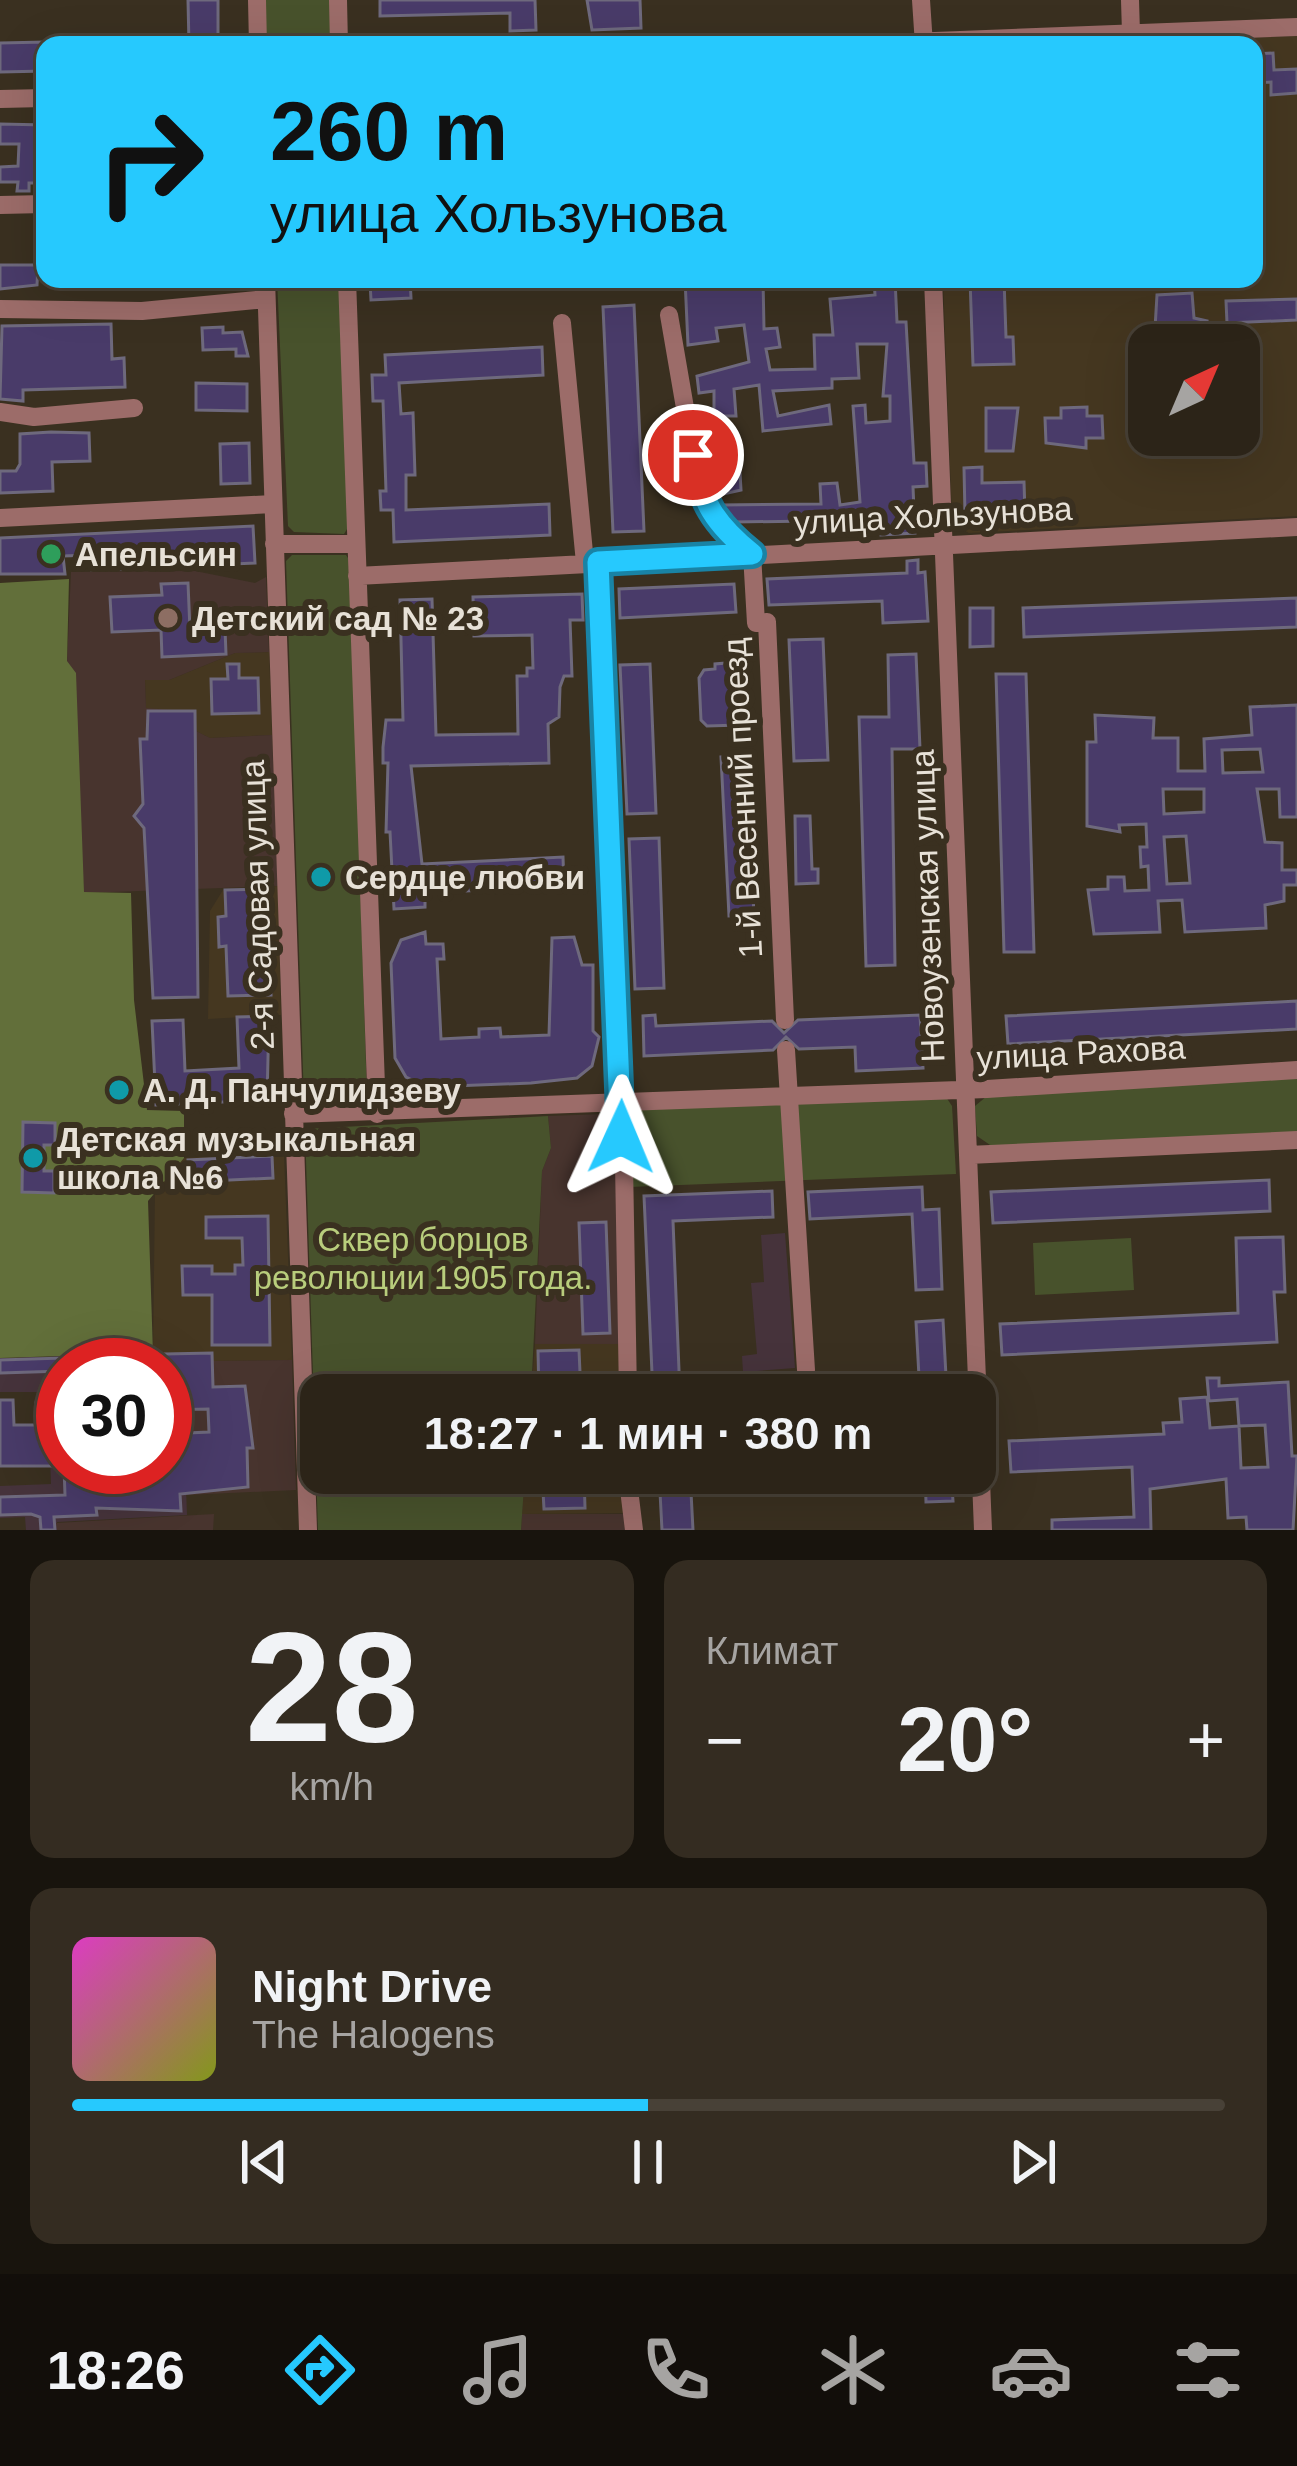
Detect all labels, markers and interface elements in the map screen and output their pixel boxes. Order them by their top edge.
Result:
icon: right [72,84,228,240]
text: 260 m [270,84,508,178]
text: улица Хользунова [270,183,726,243]
north arrow [1128,324,1260,456]
map controls [1128,324,1260,456]
pin [642,404,744,506]
icon: arrive [660,422,726,488]
street label: улица Хользунова [793,490,1074,541]
place label: Апельсин [75,536,237,573]
marker: Апельсин [38,541,64,567]
place label: Детский сад № 23 [192,600,484,637]
marker: Детский сад № 23 [155,605,181,631]
street label: 1-й Весенний проезд [716,637,769,959]
street label: Новоузенская улица [904,748,951,1063]
street label: 2-я Садовая улица [234,759,281,1050]
place label: Сердце любви [345,859,585,896]
marker: Сердце любви [308,864,334,890]
street label: улица Рахова [976,1029,1187,1076]
place label: А. Д. Панчулидзеву [143,1072,461,1109]
position arrow [558,1074,684,1200]
marker: А. Д. Панчулидзеву [106,1077,132,1103]
place label: Детская музыкальная школа №6 [57,1121,416,1196]
marker: Детская музыкальная школа №6 [20,1145,46,1171]
park label: Сквер борцов революции 1905 года. [254,1221,592,1296]
speed limit sign: 30 [36,1338,192,1494]
text: 18:27 · 1 мин · 380 m [424,1408,872,1459]
text: 28 [245,1600,419,1774]
text: Климат [706,1629,838,1672]
text: 20° [897,1690,1033,1790]
text: − [706,1703,744,1777]
text: + [1186,1703,1225,1777]
text: km/h [289,1765,374,1808]
text: Night Drive [252,1961,492,2012]
text: The Halogens [252,2013,495,2056]
icon: previous [231,2129,297,2195]
icon: pause [615,2129,681,2195]
icon: next [1000,2129,1066,2195]
icon: directions [278,2328,362,2412]
icon: music [456,2328,540,2412]
icon: phone [634,2328,718,2412]
icon: climate [811,2328,895,2412]
icon: car [989,2328,1073,2412]
icon: filters [1166,2328,1250,2412]
text: 18:26 [47,2340,185,2400]

